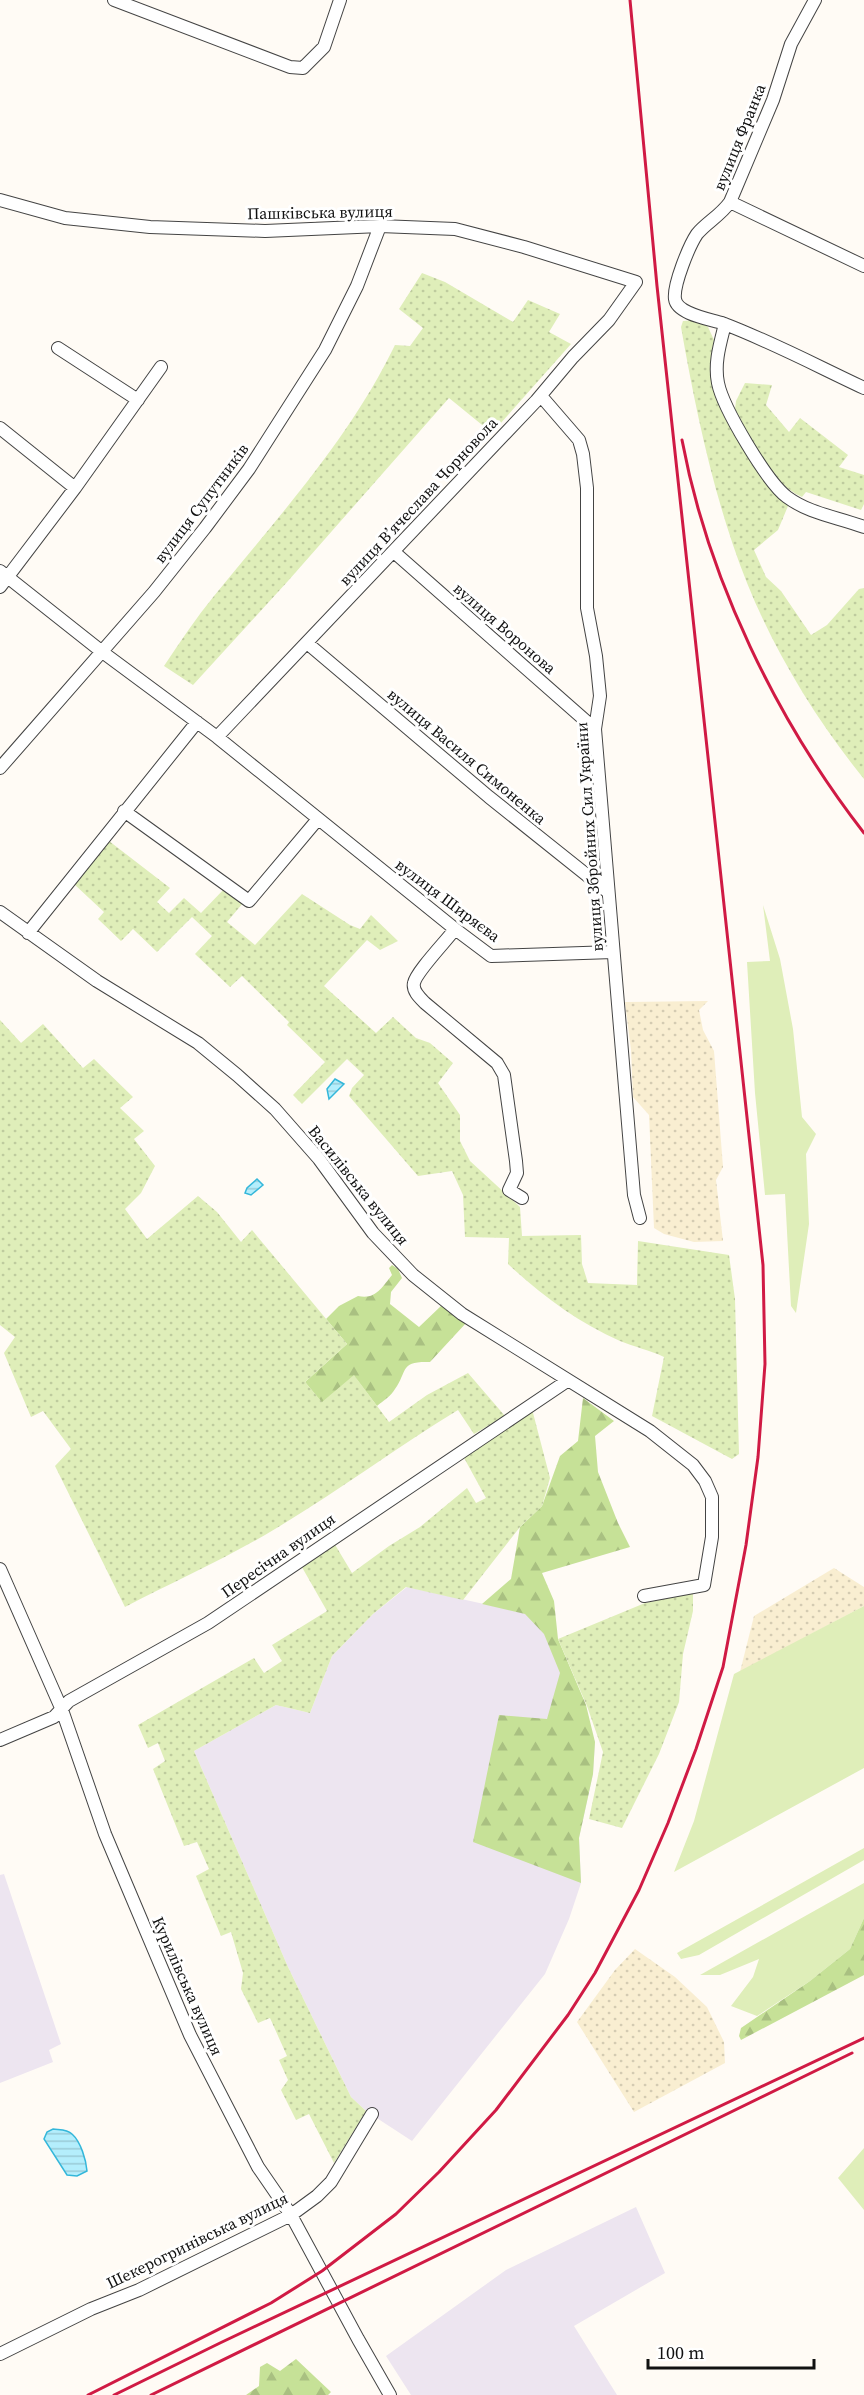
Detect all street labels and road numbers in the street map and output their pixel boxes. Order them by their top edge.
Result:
street label: вулиця Франка [708,80,771,194]
street label: Пашківська вулиця [247,200,393,224]
street label: вулиця Вʼячеслава Чорновола [334,411,503,590]
street label: вулиця Супутників [149,439,253,567]
street label: вулиця Воронова [449,577,562,679]
street label: вулиця Василя Симоненка [383,683,552,830]
street label: вулиця Збройних Сил України [570,721,608,953]
street label: вулиця Ширяєва [391,853,506,947]
street label: Василівська вулиця [304,1120,414,1250]
street label: Пересічна вулиця [217,1507,339,1603]
street label: Курилівська вулиця [148,1913,228,2059]
street label: Шекерогринівська вулиця [103,2186,291,2294]

